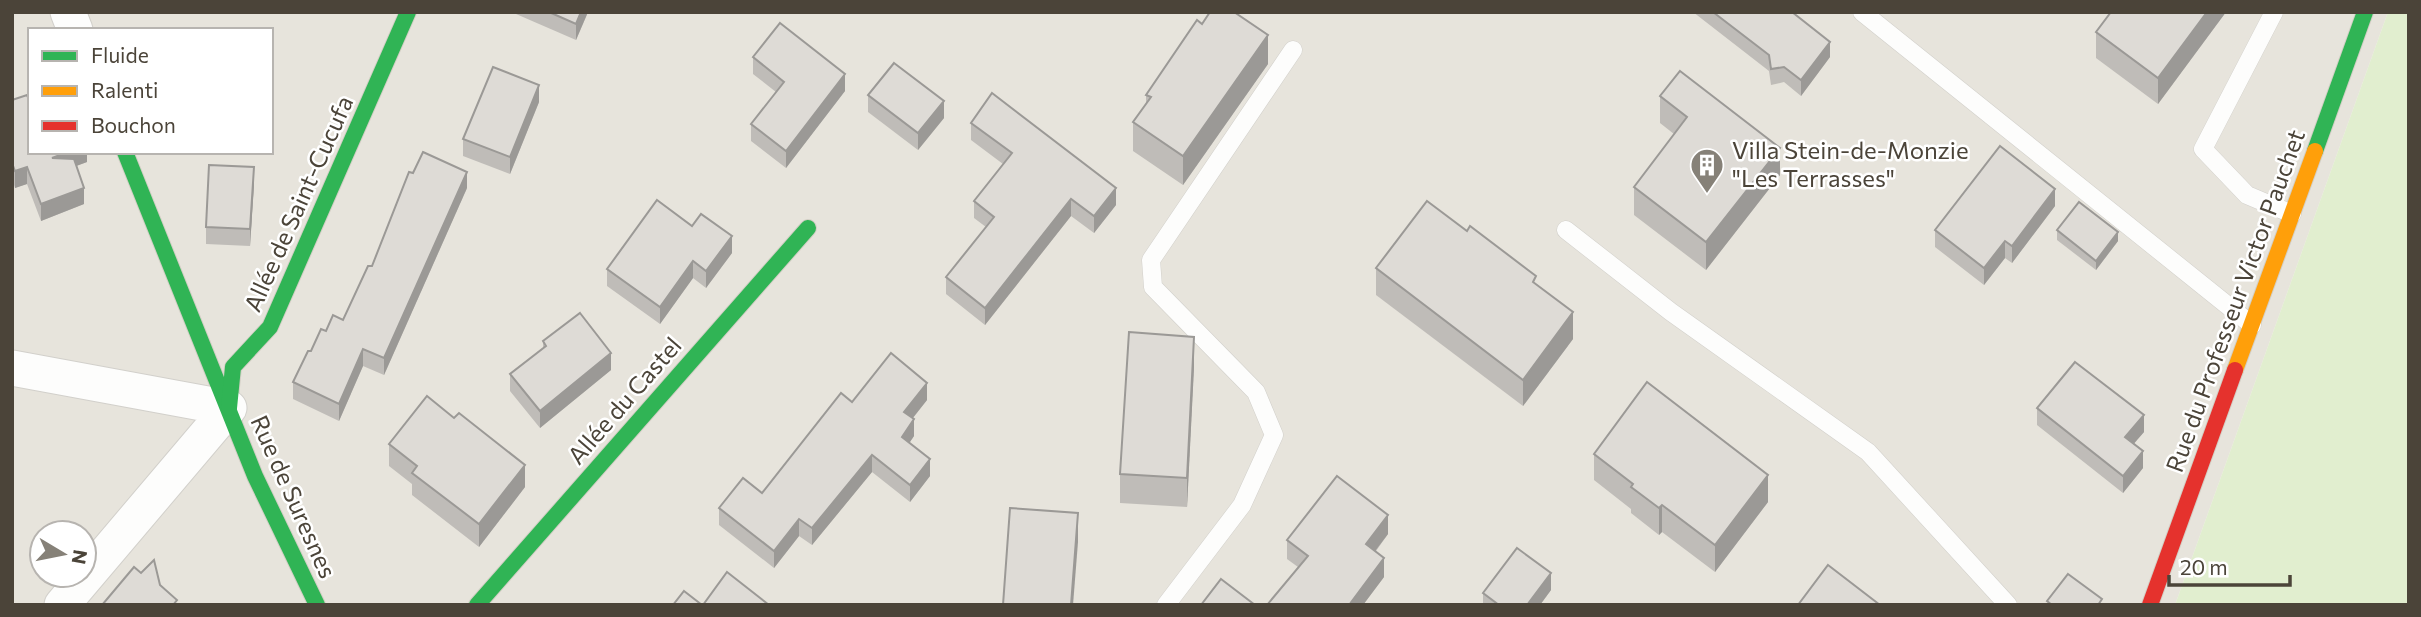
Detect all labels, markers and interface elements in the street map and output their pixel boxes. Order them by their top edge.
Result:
legend [28,28,273,154]
text: Fluide [91,42,149,67]
text: Ralenti [91,77,158,102]
street label: Allée de Saint-Cucufa [237,91,358,316]
text: Bouchon [91,112,176,137]
street label: Rue du Professeur Victor Pauchet [2159,125,2310,476]
place label: Villa Stein-de-Monzie "Les Terrasses" [1732,135,1969,192]
building icon: Villa Stein-de-Monzie "Les Terrasses" [1688,146,1726,195]
street label: Allée du Castel [561,331,687,469]
street label: Rue de Suresnes [245,410,343,582]
north arrow [28,519,98,589]
scale bar [2169,544,2290,588]
text: N [68,548,93,566]
text: 20 m [2180,554,2228,579]

